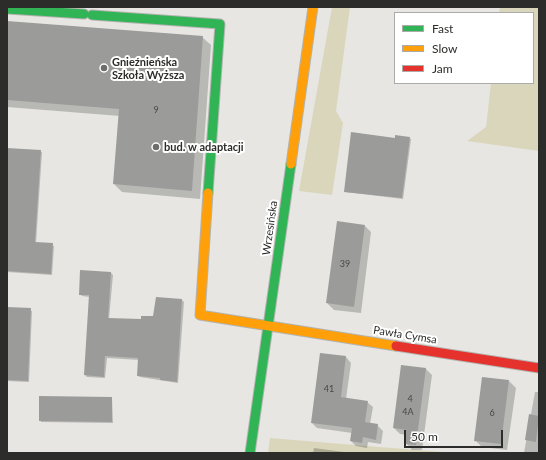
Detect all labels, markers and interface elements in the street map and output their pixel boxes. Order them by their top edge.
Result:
legend [394,12,534,84]
text: Fast [432,21,453,36]
text: Slow [432,41,457,56]
place label: Gnieźnieńska Szkoła Wyższa [112,55,184,81]
text: Jam [432,61,453,76]
marker: Gnieźnieńska Szkoła Wyższa [99,63,109,73]
house number: 9 [153,105,159,115]
place label: bud. w adaptacji [164,140,244,154]
marker: bud. w adaptacji [151,142,161,152]
street label: Wrzesińska [260,200,280,256]
house number: 39 [340,259,350,269]
street label: Pawła Cymsa [372,323,438,347]
house number: 41 [324,384,334,394]
house number: 4 [407,394,413,404]
house number: 4A [402,407,414,417]
house number: 6 [489,408,495,418]
scale bar [406,422,505,448]
text: 50 m [411,429,438,444]

